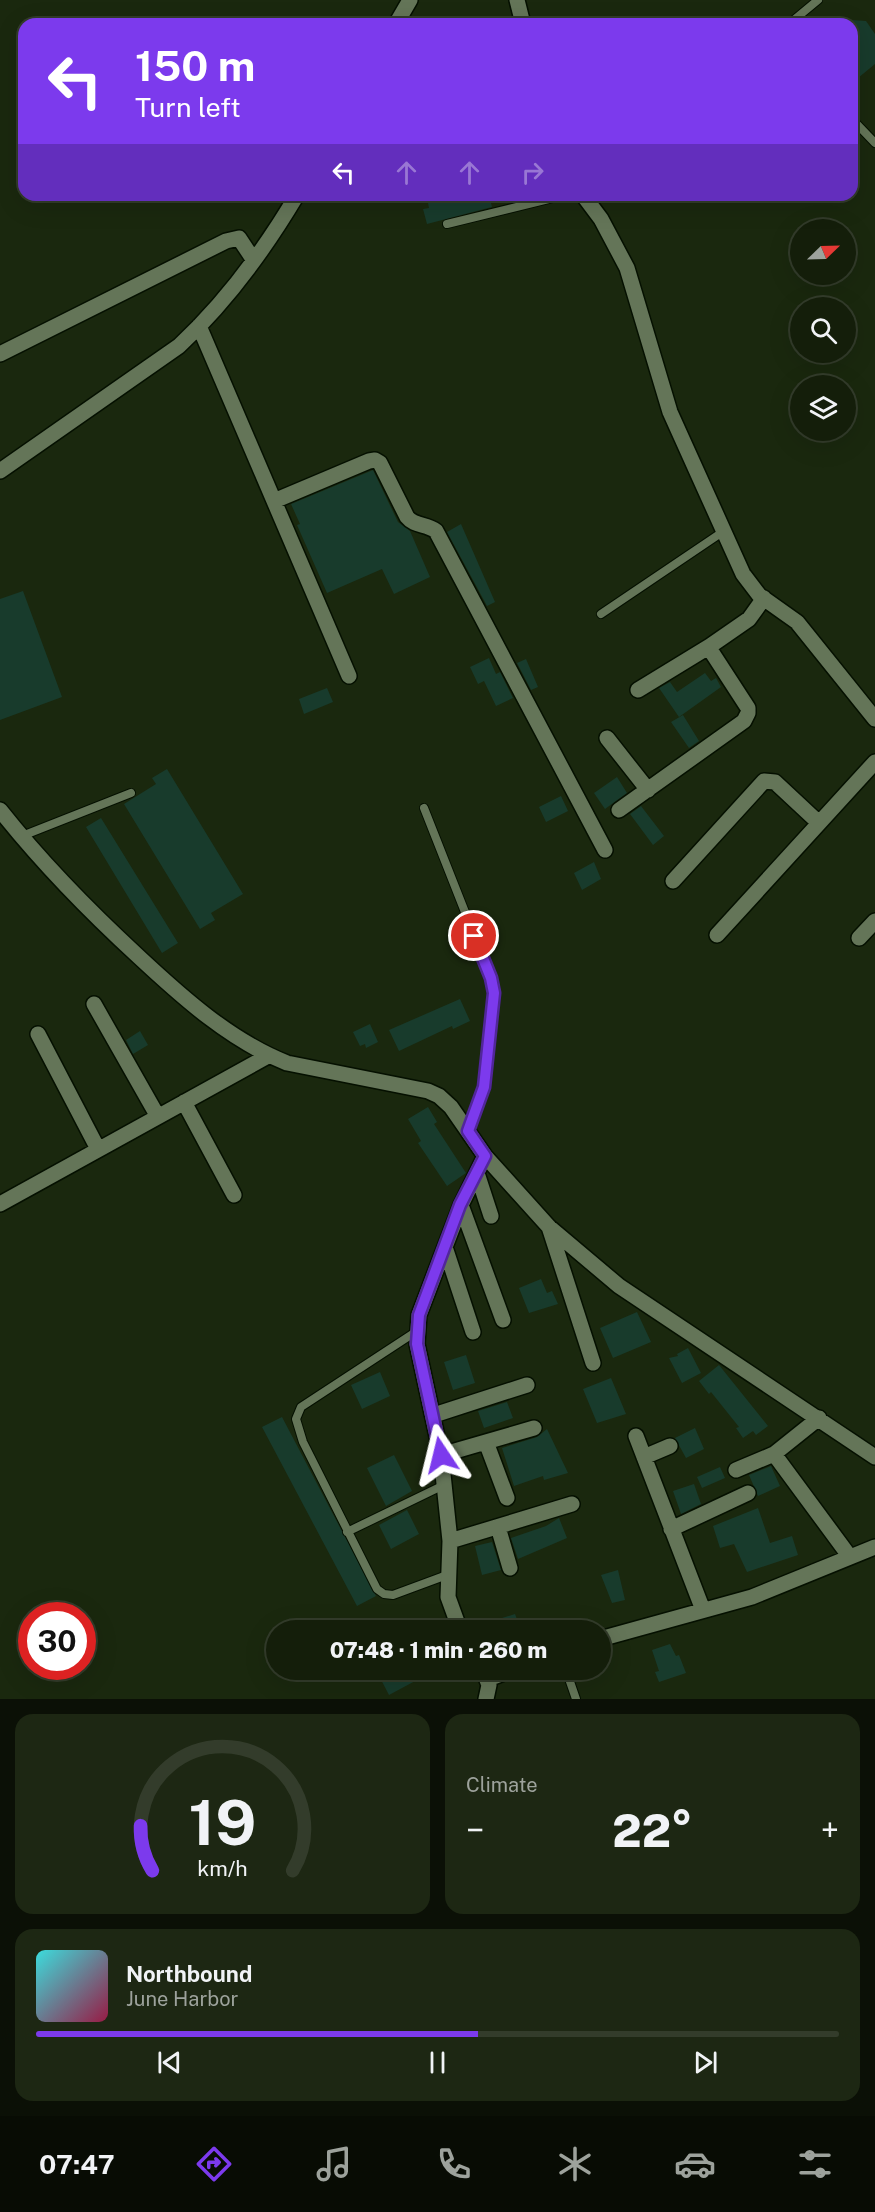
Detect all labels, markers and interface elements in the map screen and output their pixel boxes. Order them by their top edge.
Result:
text: 150 m [135,41,255,90]
icon: left [36,42,114,120]
text: Turn left [135,91,241,123]
icon: left [327,156,360,189]
icon: ahead [390,156,423,189]
icon: ahead [453,156,486,189]
icon: right [516,156,549,189]
north arrow [790,219,856,285]
map controls [790,219,856,441]
button: search [790,297,856,363]
button: layers [790,375,856,441]
pin [448,910,499,961]
icon: arrive [457,919,490,952]
position arrow [409,1423,473,1487]
speed limit sign: 30 [18,1602,96,1680]
text: 07:48 · 1 min · 260 m [330,1637,547,1663]
text: Climate [466,1773,538,1797]
text: 19 [189,1786,256,1859]
text: 22° [612,1804,693,1857]
text: − [466,1811,484,1849]
text: + [821,1811,839,1849]
text: km/h [197,1856,248,1881]
text: Northbound [126,1961,252,1987]
text: June Harbor [126,1987,238,2011]
icon: previous [153,2046,186,2079]
icon: pause [421,2046,454,2079]
icon: next [689,2046,722,2079]
icon: directions [193,2143,235,2185]
icon: music [313,2143,355,2185]
icon: phone [433,2143,475,2185]
icon: climate [554,2143,596,2185]
icon: car [674,2143,716,2185]
icon: filters [794,2143,836,2185]
text: 07:47 [39,2148,115,2180]

